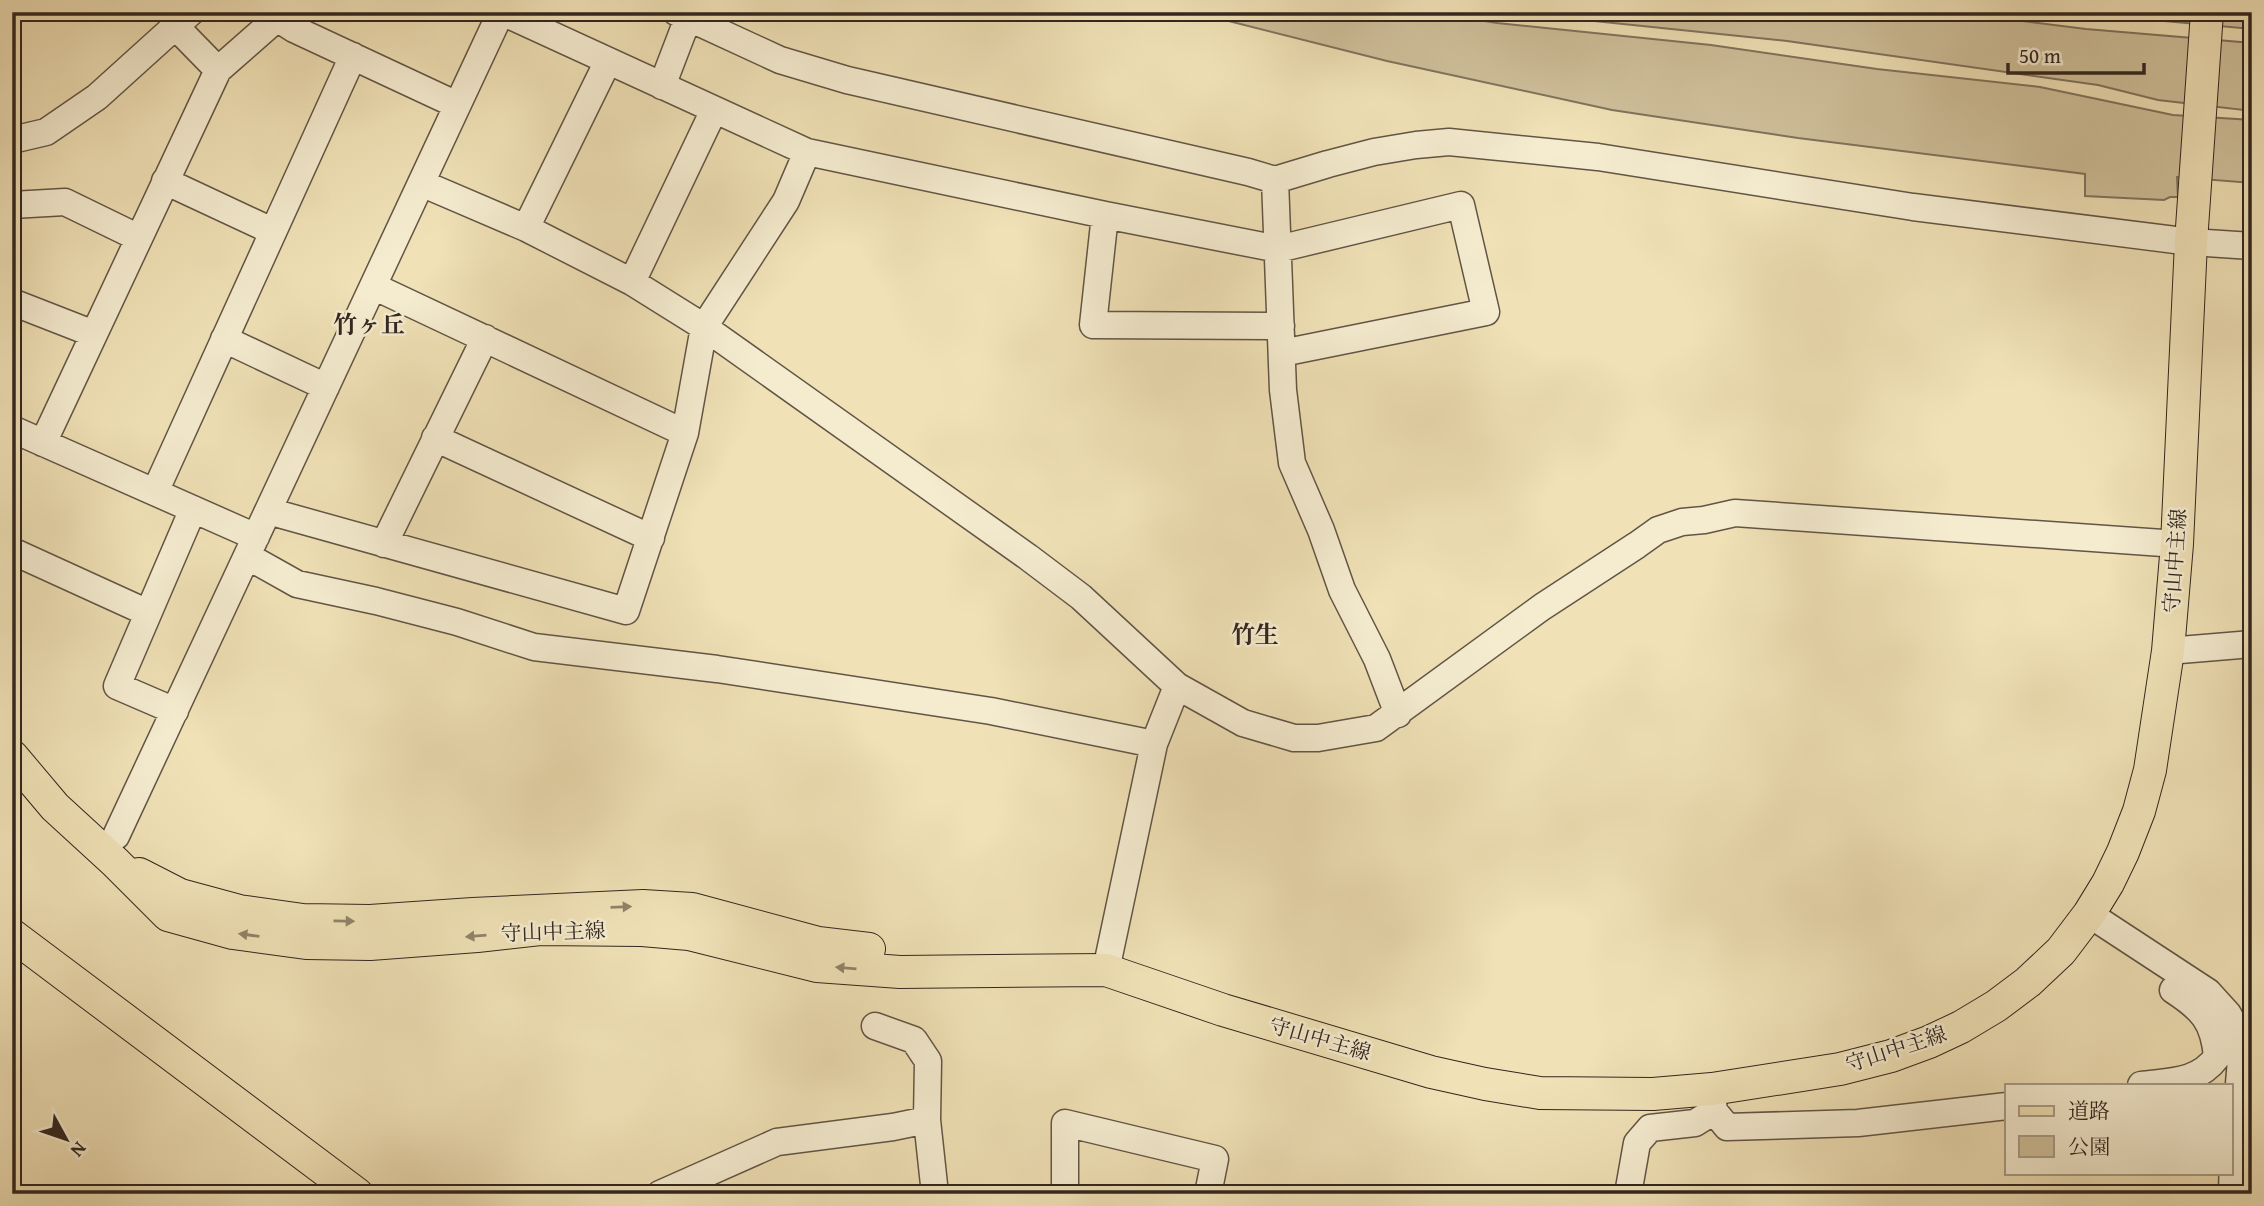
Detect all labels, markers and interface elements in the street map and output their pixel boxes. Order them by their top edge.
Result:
scale bar [2008,32,2145,76]
text: 50 m [2019,40,2061,71]
district label: 竹ヶ丘 [333,307,405,342]
street label: 守山中主線 [2155,508,2194,614]
district label: 竹生 [1231,617,1279,652]
one-way arrow [610,902,632,913]
street label: 守山中主線 [500,914,606,949]
one-way arrow [334,915,356,927]
one-way arrow [238,929,260,940]
one-way arrow [465,931,487,942]
one-way arrow [835,962,857,973]
street label: 守山中主線 [1265,1009,1375,1068]
street label: 守山中主線 [1841,1018,1951,1079]
legend [2005,1084,2232,1174]
text: 道路 [2068,1095,2110,1126]
north arrow [32,1104,102,1174]
text: 公園 [2068,1131,2110,1162]
text: N [64,1136,94,1164]

